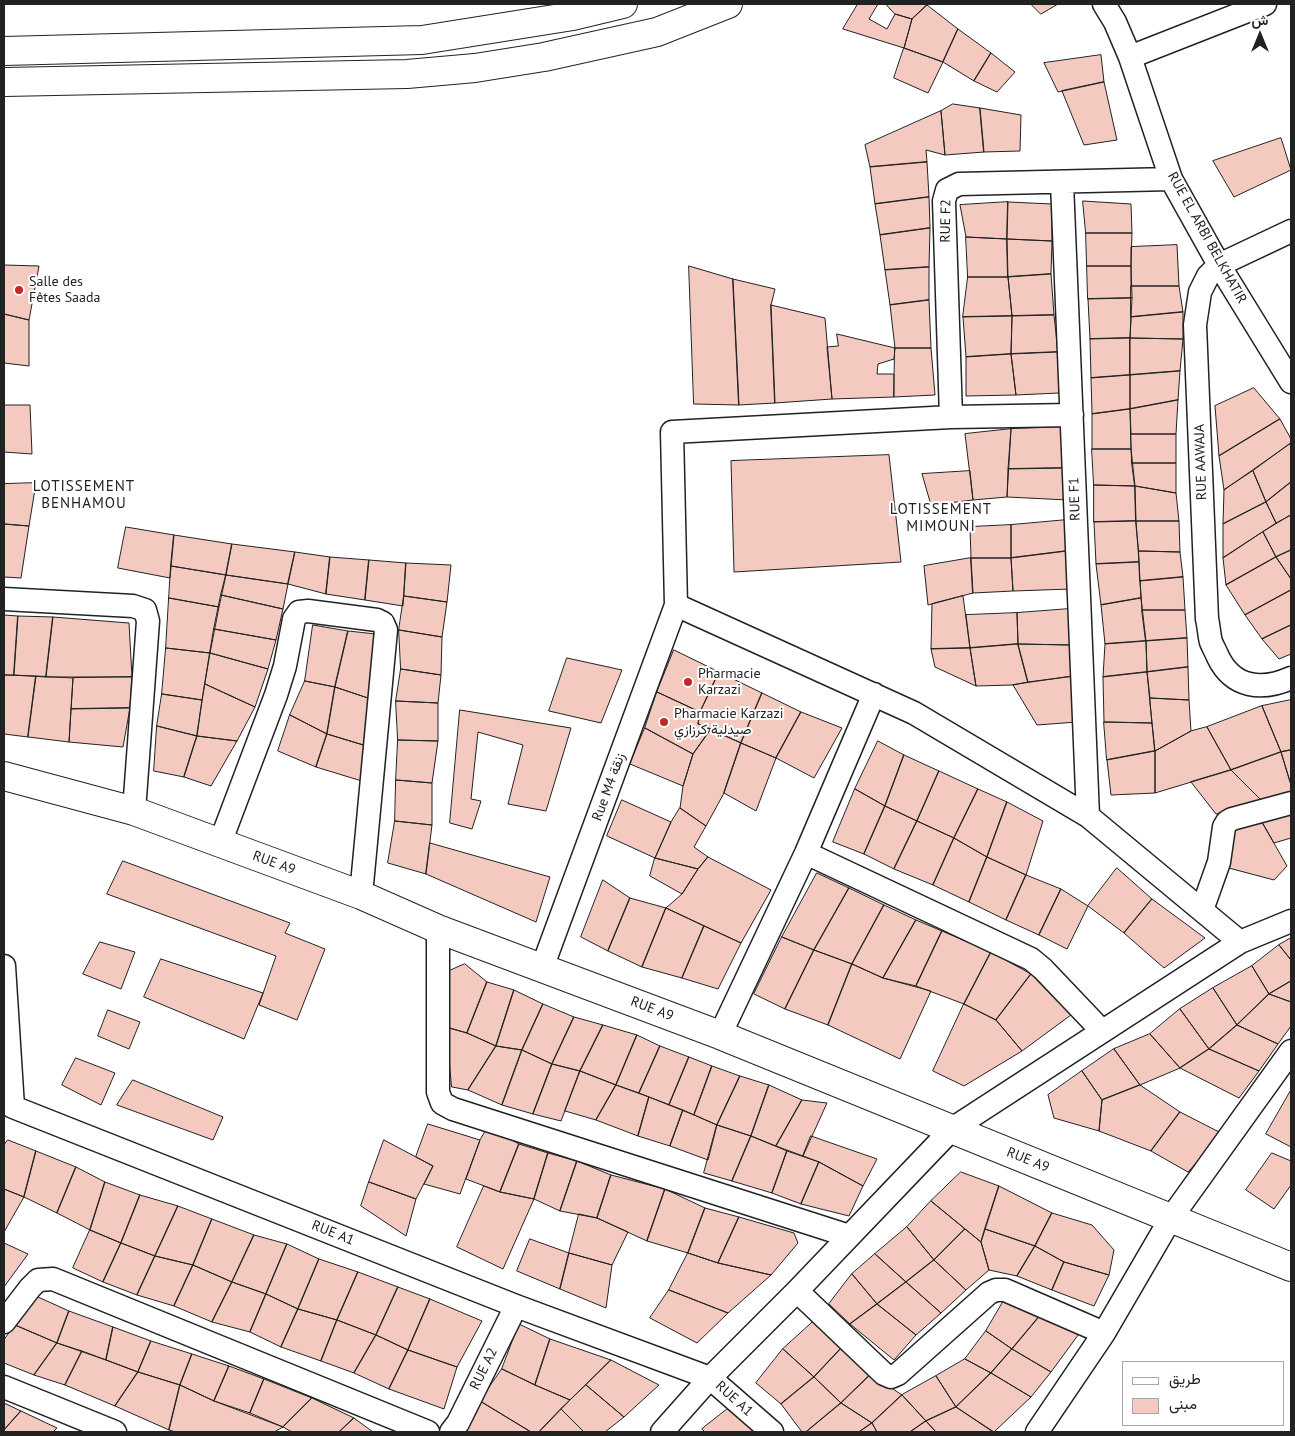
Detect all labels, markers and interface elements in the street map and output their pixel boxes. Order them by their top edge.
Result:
north arrow [1235,10,1285,60]
text: ش [1252,11,1268,29]
street label: RUE EL ARBI BELKHATIR [1164,169,1250,307]
street label: RUE F2 [937,199,955,243]
place label: Salle des Fêtes Saada [29,274,100,306]
marker: Salle des Fêtes Saada [13,284,25,296]
street label: RUE AAWAJA [1191,424,1211,500]
street label: RUE F1 [1066,477,1084,521]
district label: LOTISSEMENT BENHAMOU [31,478,137,513]
district label: LOTISSEMENT MIMOUNI [888,501,994,536]
place label: Pharmacie Karzazi [698,666,761,699]
marker: Pharmacie Karzazi [682,676,694,688]
place label: Pharmacie Karzazi صيدلية كرزازي [674,706,783,739]
marker: Pharmacie Karzazi صيدلية كرزازي [658,716,670,728]
street label: Rue M4 زنقة [589,751,629,823]
street label: RUE A9 [250,847,298,879]
street label: RUE A9 [628,993,676,1025]
street label: RUE A9 [1004,1144,1052,1176]
street label: RUE A1 [309,1217,357,1249]
street label: RUE A2 [467,1345,501,1393]
legend [1122,1361,1285,1426]
text: طريق [1169,1369,1201,1388]
street label: RUE A1 [712,1378,756,1420]
text: مبنى [1169,1394,1197,1413]

